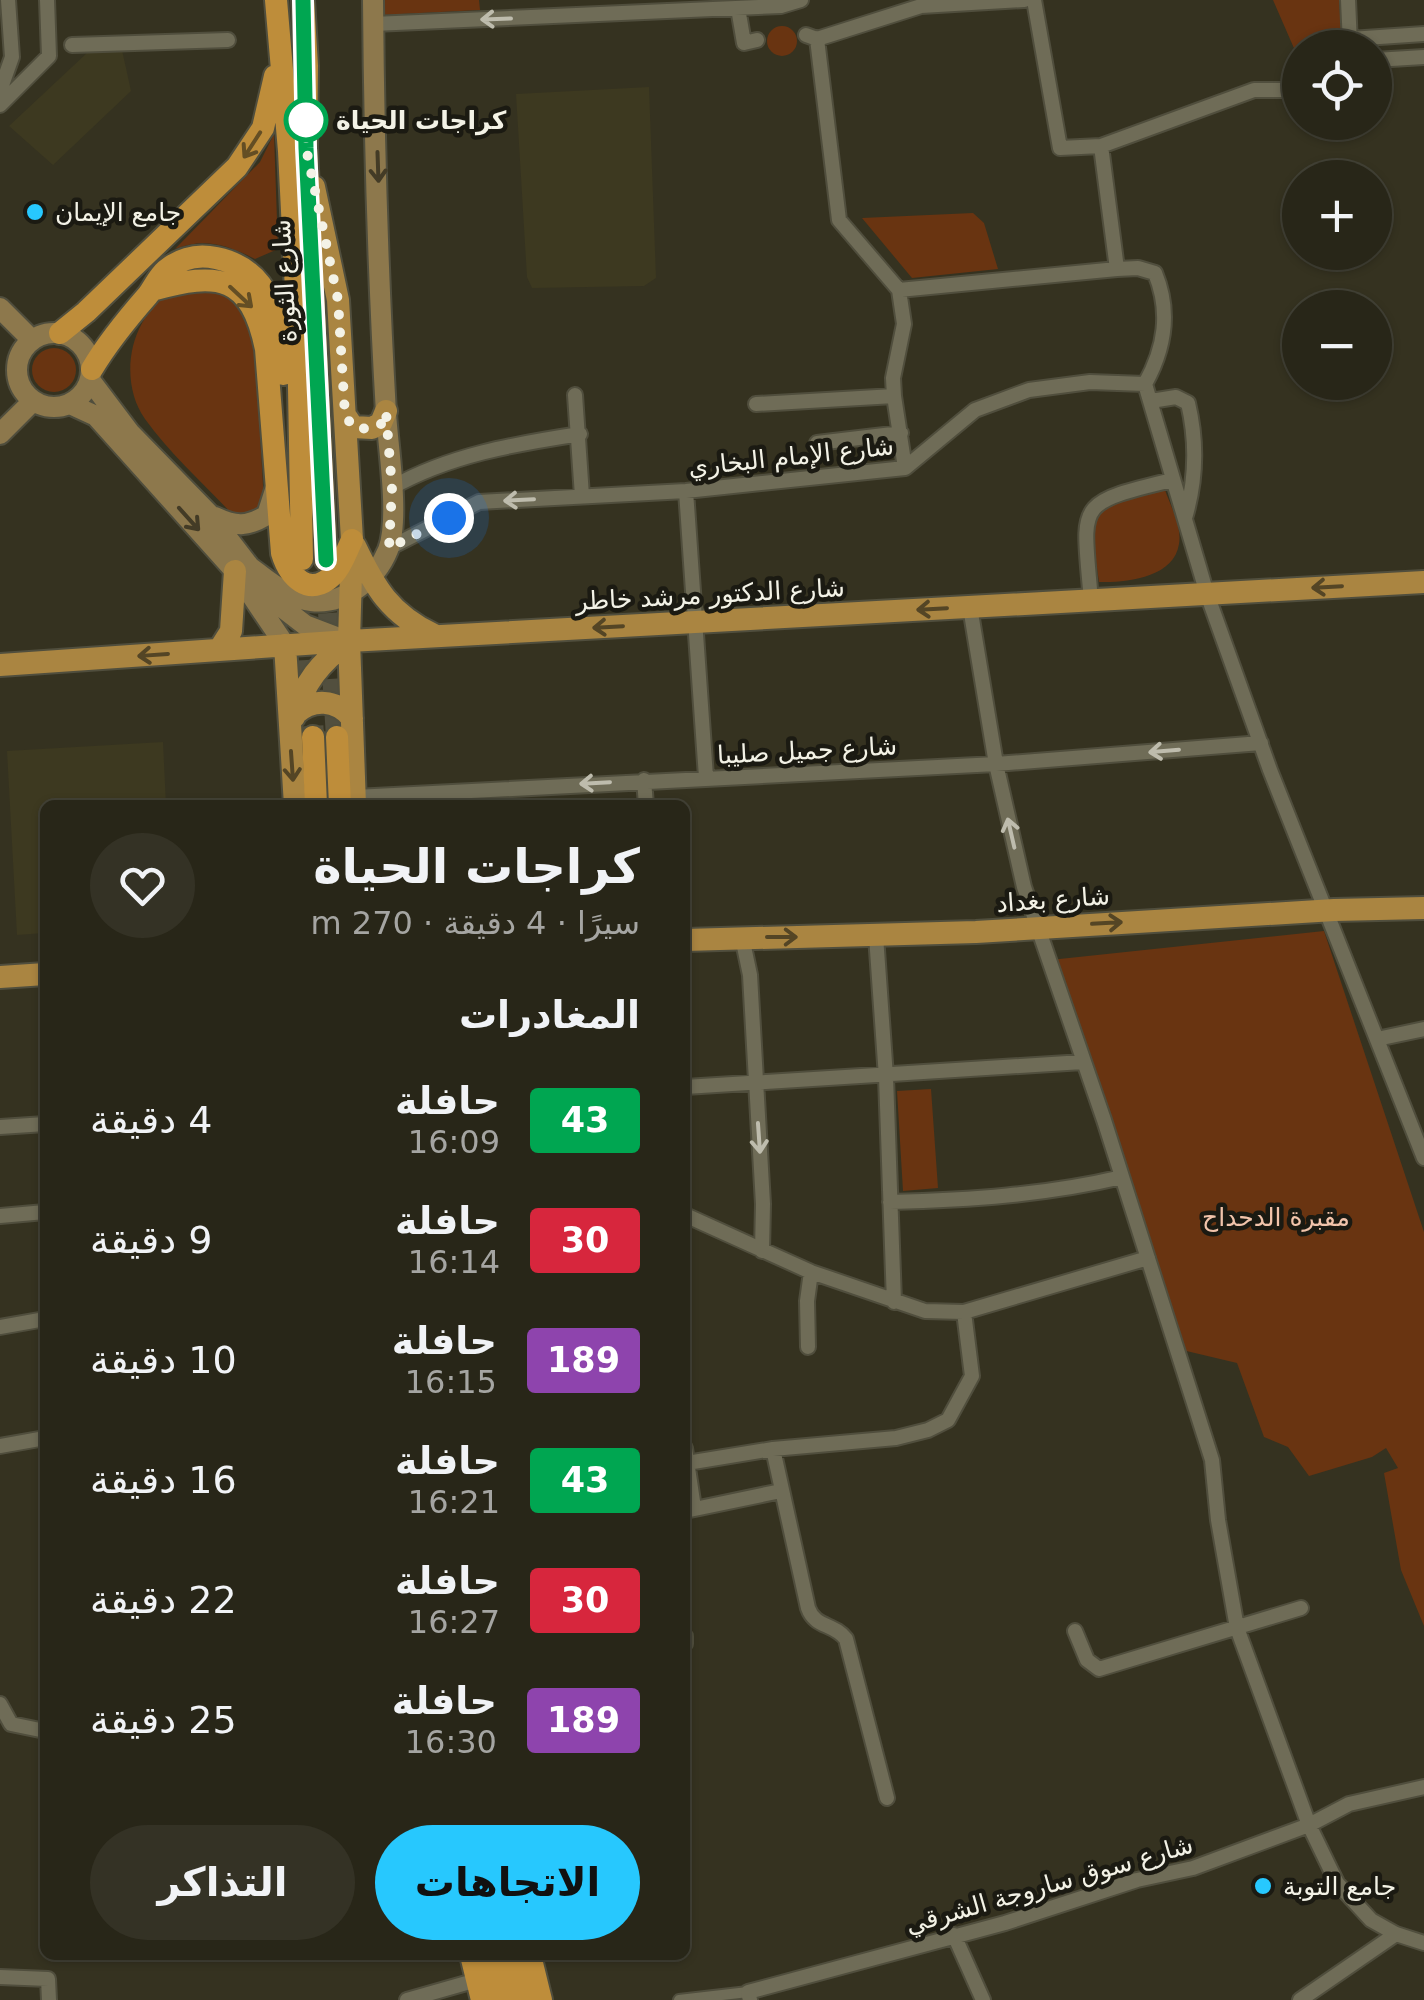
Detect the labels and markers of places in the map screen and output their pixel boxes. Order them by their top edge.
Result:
marker: كراجات الحياة [285,99,327,141]
place label: كراجات الحياة [336,106,507,136]
place label: جامع الإيمان [55,198,181,228]
marker: جامع الإيمان [24,201,46,223]
place label: جامع التوبة [1283,1872,1396,1902]
marker: جامع التوبة [1252,1875,1274,1897]

